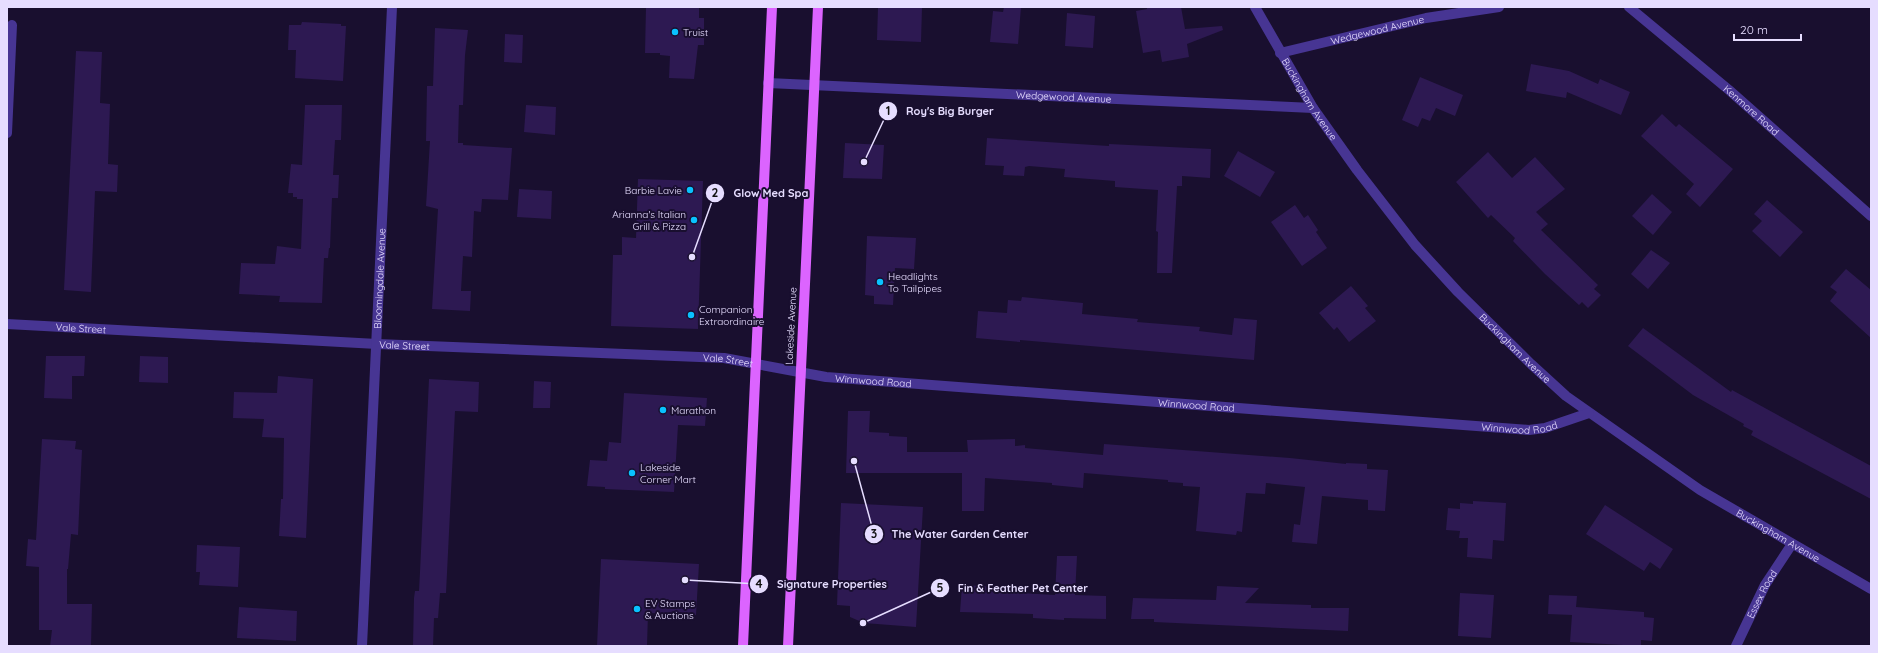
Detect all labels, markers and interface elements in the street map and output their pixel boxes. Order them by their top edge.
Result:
street label: Wedgewood Avenue [1329,12,1426,47]
scale bar [1734,16,1801,42]
text: 20 m [1740,22,1768,37]
place label: Truist [683,26,709,39]
marker: Truist [670,27,680,37]
street label: Buckingham Avenue [1279,55,1340,143]
street label: Kenmore Road [1721,82,1782,138]
street label: Wedgewood Avenue [1016,88,1112,105]
callout: Roy's Big Burger [878,99,1002,122]
text: 1 [886,103,890,118]
text: Roy's Big Burger [906,104,994,118]
callout: Glow Med Spa [705,182,816,205]
place label: Barbie Lavie [625,184,682,197]
marker: Barbie Lavie [685,185,695,195]
text: 2 [712,185,719,200]
text: Glow Med Spa [734,186,808,200]
place label: Arianna's Italian Grill & Pizza [612,208,686,233]
marker: Arianna's Italian Grill & Pizza [689,215,699,225]
street label: Bloomingdale Avenue [370,227,388,329]
place label: Headlights To Tailpipes [888,270,942,295]
marker: Headlights To Tailpipes [875,277,885,287]
street label: Lakeside Avenue [782,287,800,365]
place label: Companion Extraordinaire [699,303,765,328]
marker: Companion Extraordinaire [686,310,696,320]
street label: Buckingham Avenue [1477,310,1554,386]
street label: Vale Street [55,320,107,336]
street label: Vale Street [379,338,431,353]
street label: Vale Street [703,351,755,370]
street label: Winnwood Road [835,371,912,390]
street label: Winnwood Road [1158,396,1235,414]
place label: Marathon [671,404,716,417]
marker: Marathon [658,405,668,415]
street label: Winnwood Road [1481,418,1559,437]
place label: Lakeside Corner Mart [640,461,697,486]
marker: Lakeside Corner Mart [627,468,637,478]
street label: Buckingham Avenue [1734,506,1823,565]
callout: The Water Garden Center [864,522,1037,545]
text: 3 [871,526,877,541]
text: The Water Garden Center [892,527,1029,541]
street label: Essex Road [1744,567,1780,620]
callout: Signature Properties [749,572,895,595]
text: 4 [755,576,763,591]
text: Signature Properties [777,577,887,591]
callout: Fin & Feather Pet Center [930,577,1096,600]
text: 5 [937,580,944,595]
text: Fin & Feather Pet Center [958,581,1088,595]
place label: EV Stamps & Auctions [645,597,695,622]
marker: EV Stamps & Auctions [632,604,642,614]

